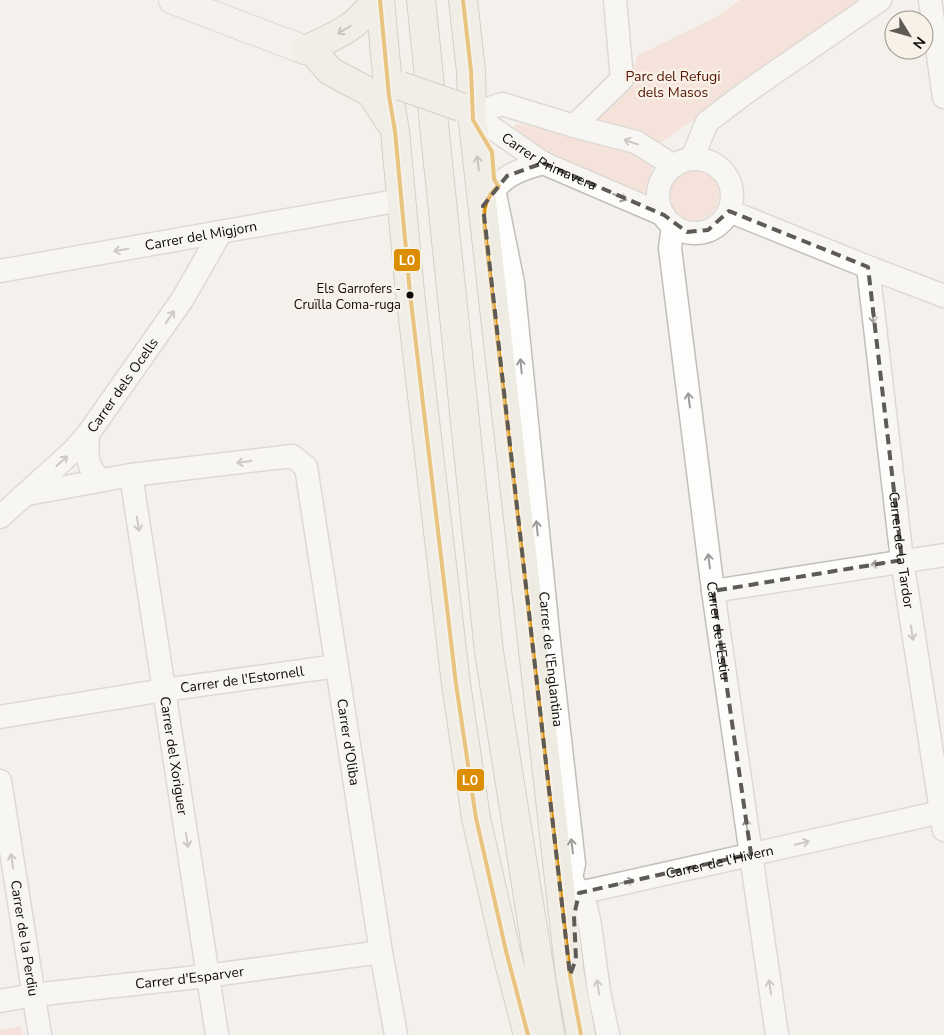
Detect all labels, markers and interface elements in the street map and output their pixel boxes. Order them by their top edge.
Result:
north arrow [884,10,934,60]
one-way arrow [337,26,351,36]
text: N [908,33,930,52]
park label: Parc del Refugi dels Masos [626,67,720,102]
street label: Carrer Primavera [498,128,600,195]
one-way arrow [624,137,640,146]
one-way arrow [473,155,483,171]
one-way arrow [612,193,627,203]
street label: Carrer del Migjorn [143,217,259,255]
one-way arrow [114,245,130,255]
line badge: L0 [393,248,421,272]
text: L0 [399,251,415,270]
place label: Els Garrofers - Cruïlla Coma-ruga [294,280,401,314]
marker: Els Garrofers - Cruïlla Coma-ruga [405,290,415,300]
one-way arrow [868,308,878,324]
one-way arrow [165,310,175,324]
street label: Carrer dels Ocells [83,334,163,437]
one-way arrow [516,359,526,375]
one-way arrow [684,392,694,408]
one-way arrow [56,455,69,467]
one-way arrow [236,457,252,467]
street label: Carrer de la Tardor [884,491,918,610]
one-way arrow [134,515,144,531]
one-way arrow [532,520,542,536]
one-way arrow [704,553,714,569]
one-way arrow [871,559,887,569]
street label: Carrer de l'Estiu [702,580,735,681]
street label: Carrer de l'Englantina [534,591,567,728]
one-way arrow [908,625,918,641]
street label: Carrer de l'Estornell [179,662,306,698]
street label: Carrer del Xoriguer [155,695,192,816]
street label: Carrer d'Oliba [332,697,364,787]
line badge: L0 [456,768,485,792]
text: L0 [462,771,478,790]
one-way arrow [741,818,751,834]
one-way arrow [182,832,192,848]
one-way arrow [794,838,810,847]
one-way arrow [567,839,577,855]
street label: Carrer de l'Hivern [664,841,775,883]
one-way arrow [7,853,17,869]
one-way arrow [618,877,634,886]
street label: Carrer de la Perdiu [6,879,43,998]
street label: Carrer d'Esparver [134,962,245,994]
one-way arrow [765,979,775,995]
one-way arrow [593,980,603,996]

